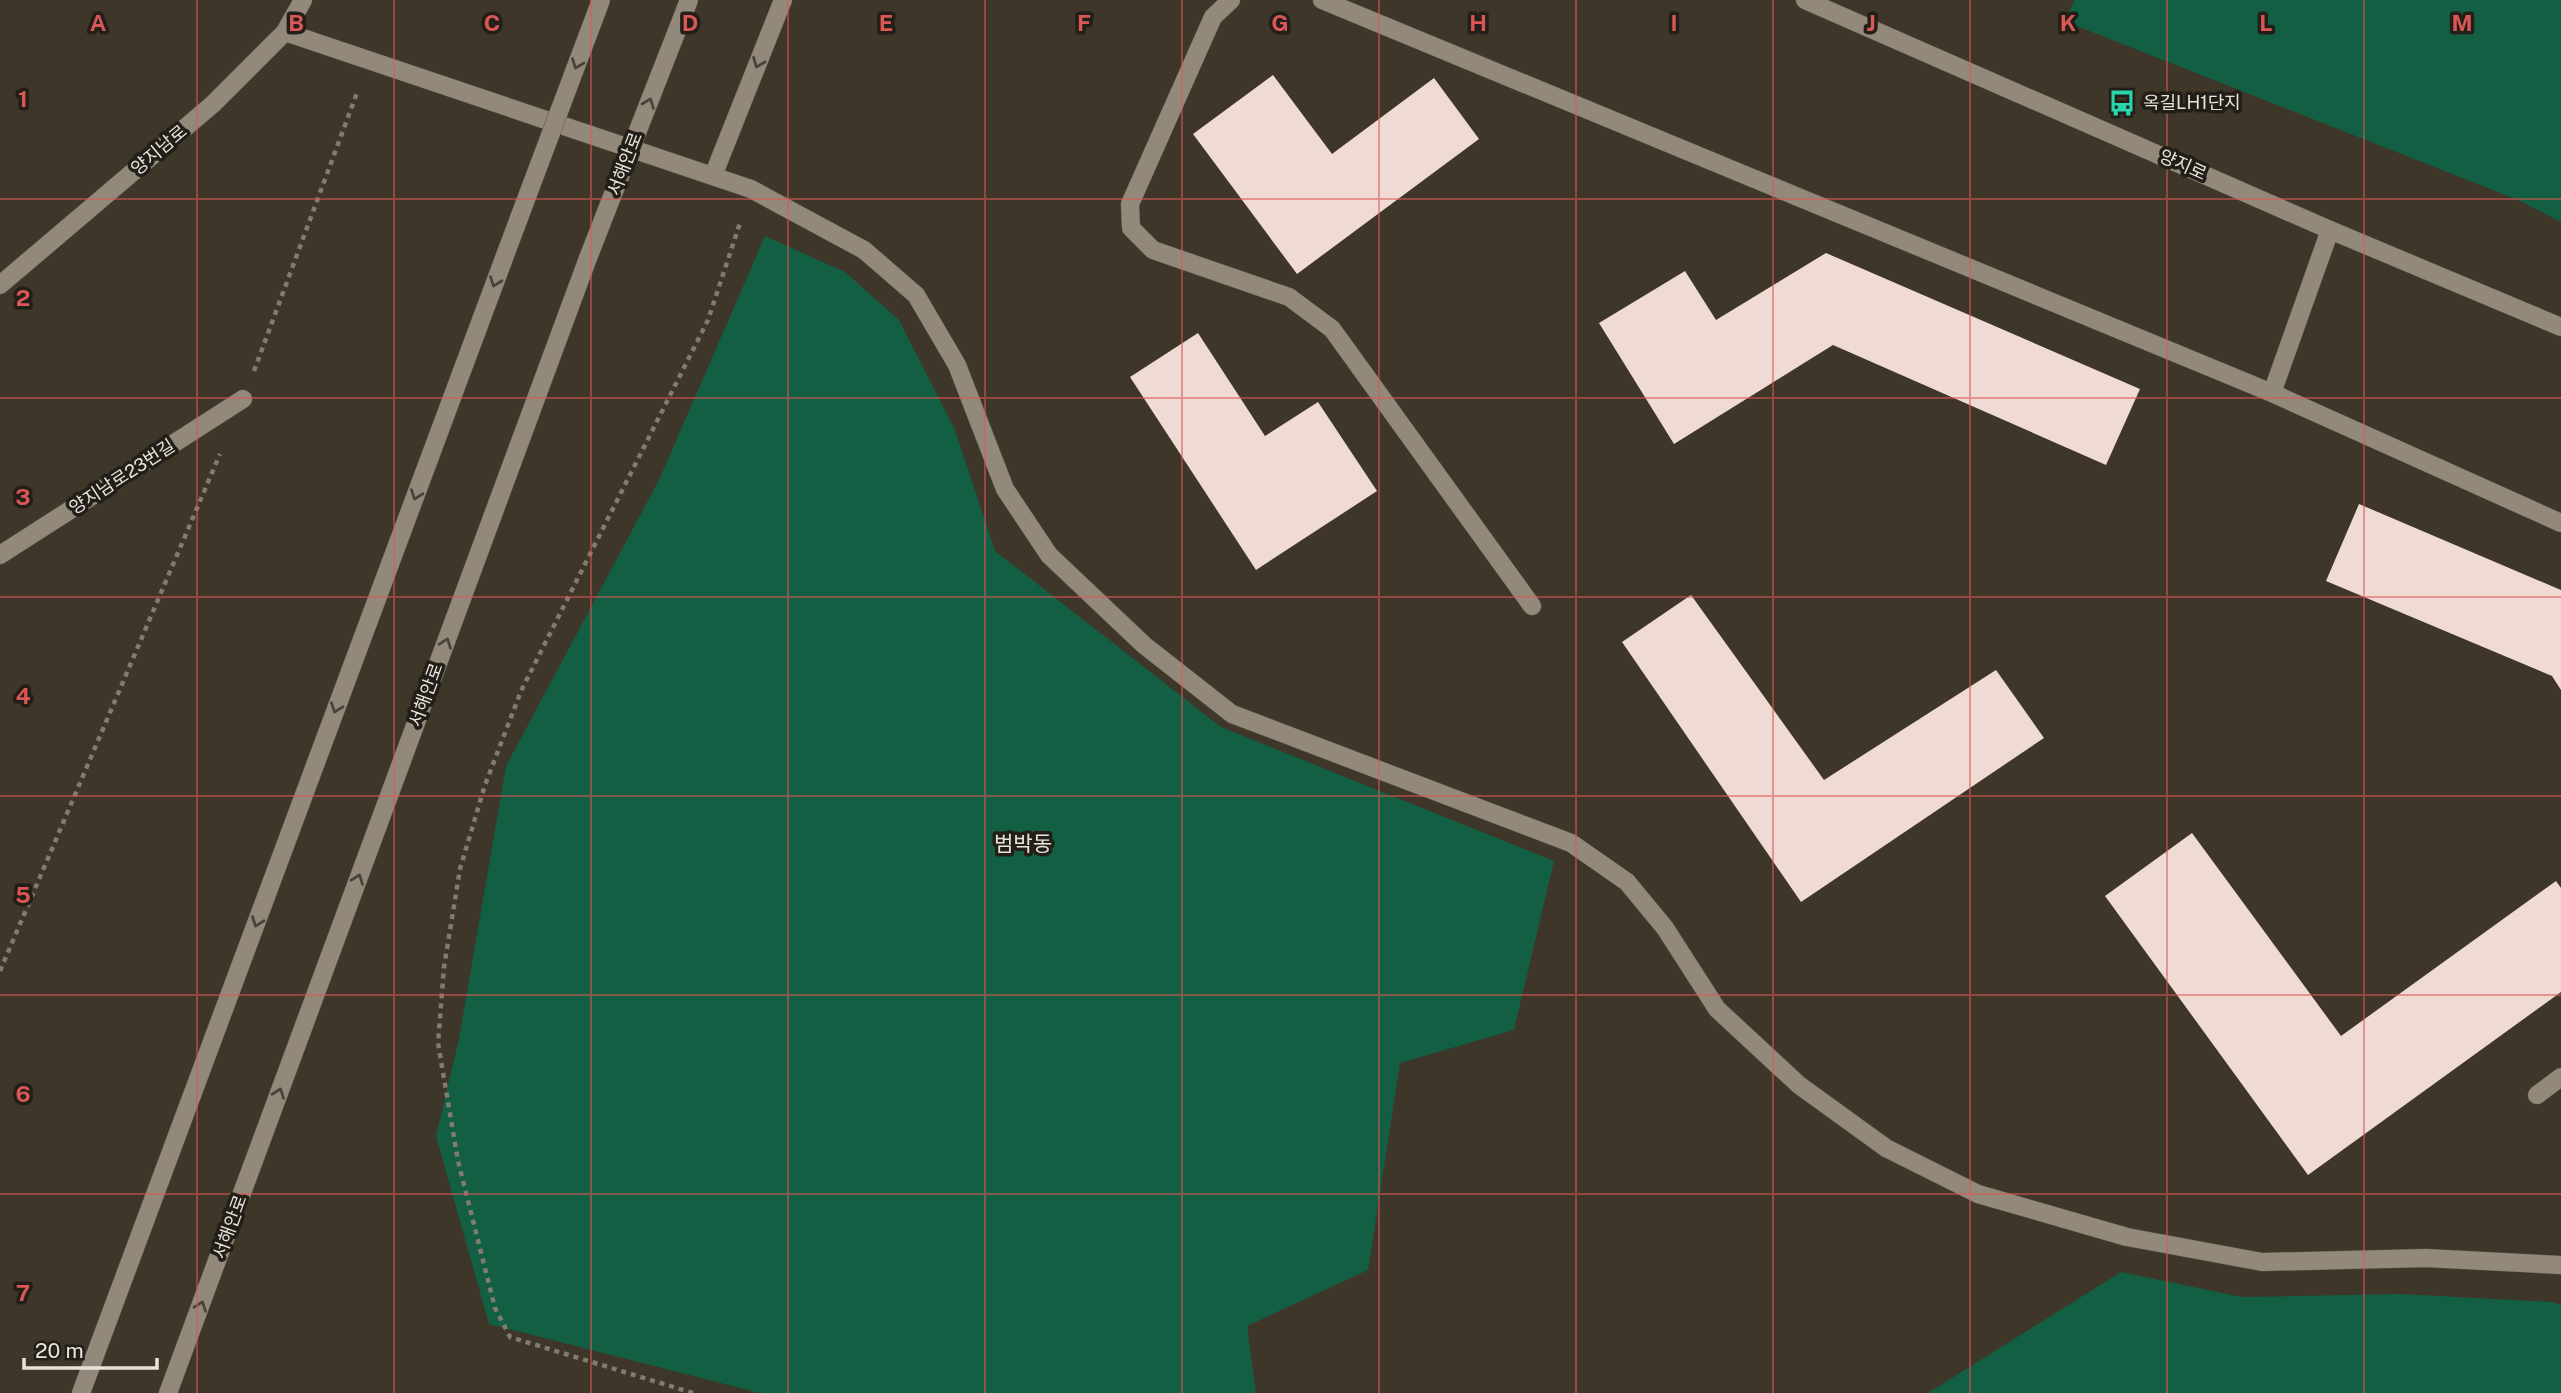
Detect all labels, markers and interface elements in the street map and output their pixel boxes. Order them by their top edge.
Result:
text: A [90,9,107,36]
text: B [288,9,304,36]
text: C [484,9,500,36]
text: D [682,9,698,36]
text: E [879,9,893,36]
text: F [1077,9,1091,36]
text: G [1271,9,1289,36]
text: H [1469,9,1487,36]
text: I [1670,9,1678,36]
text: J [1866,9,1876,36]
text: K [2060,9,2076,36]
text: L [2259,9,2273,36]
text: M [2451,9,2473,36]
one-way arrow [572,57,586,69]
one-way arrow [752,57,766,69]
text: 1 [18,85,28,112]
bus stop icon: 옥길LH1단지 [2107,88,2137,118]
place label: 옥길LH1단지 [2143,92,2241,113]
one-way arrow [640,98,654,110]
street label: 양지남로 [127,120,191,179]
street label: 서해안로 [603,129,646,199]
street label: 양지로 [2156,145,2210,184]
one-way arrow [489,275,503,287]
text: 2 [16,284,30,311]
street label: 양지남로23번길 [65,435,178,518]
text: 3 [15,483,31,510]
one-way arrow [410,489,424,501]
one-way arrow [437,637,451,649]
street label: 서해안로 [404,660,447,730]
text: 4 [15,682,31,709]
one-way arrow [330,702,344,714]
district label: 범박동 [994,831,1052,856]
one-way arrow [350,874,364,886]
text: 5 [15,881,31,908]
one-way arrow [251,915,265,927]
text: 6 [15,1080,31,1107]
one-way arrow [271,1087,285,1099]
street label: 서해안로 [208,1192,251,1262]
text: 7 [16,1279,30,1306]
one-way arrow [192,1301,206,1313]
scale bar [24,1326,158,1370]
text: 20 m [35,1338,84,1363]

